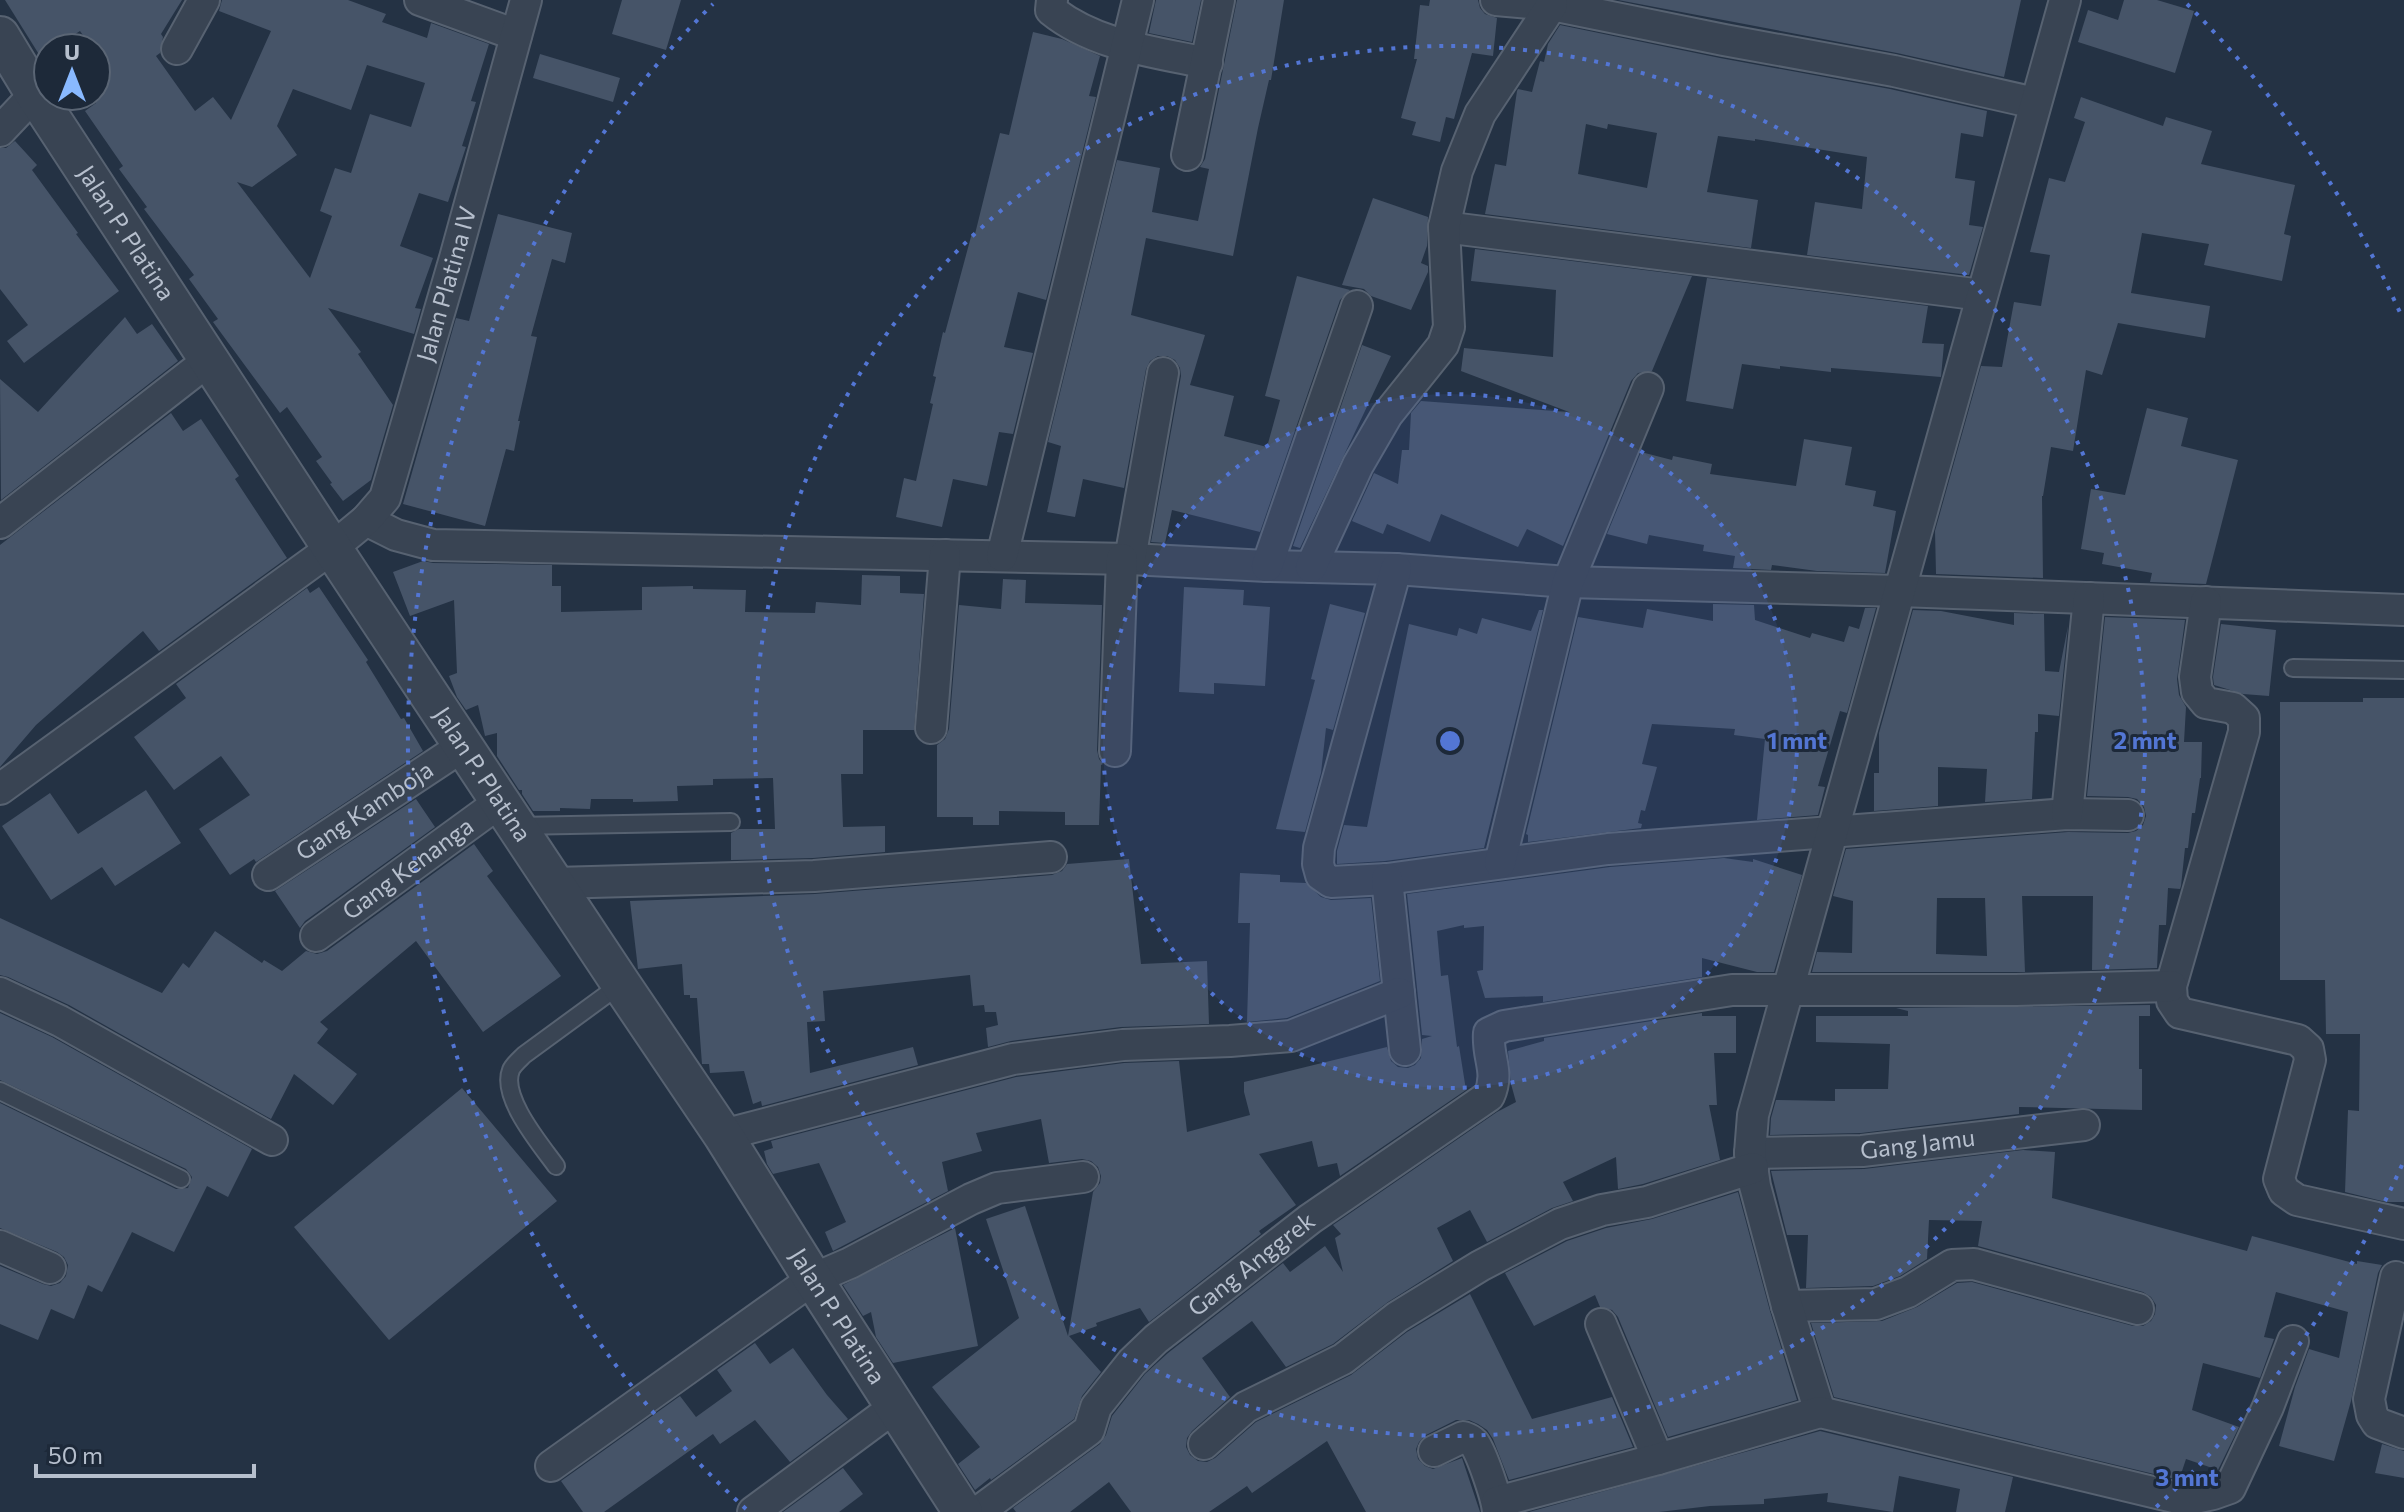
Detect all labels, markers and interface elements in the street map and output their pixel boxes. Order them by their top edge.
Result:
north arrow [32,32,112,112]
text: U [64,38,80,65]
street label: Jalan P. Platina [73,159,182,305]
street label: Jalan Platina IV [410,203,482,365]
street label: Jalan P. Platina [428,701,538,847]
text: 1 mnt [1767,725,1827,754]
text: 2 mnt [2113,725,2177,754]
centre of rings [1436,727,1464,755]
street label: Gang Kamboja [290,754,438,866]
street label: Gang Kenanga [336,810,478,925]
street label: Gang Jamu [1858,1122,1976,1164]
street label: Gang Anggrek [1181,1205,1320,1322]
street label: Jalan P. Platina [784,1242,893,1389]
scale bar [36,1428,254,1478]
text: 50 m [48,1440,103,1469]
text: 3 mnt [2155,1462,2219,1491]

